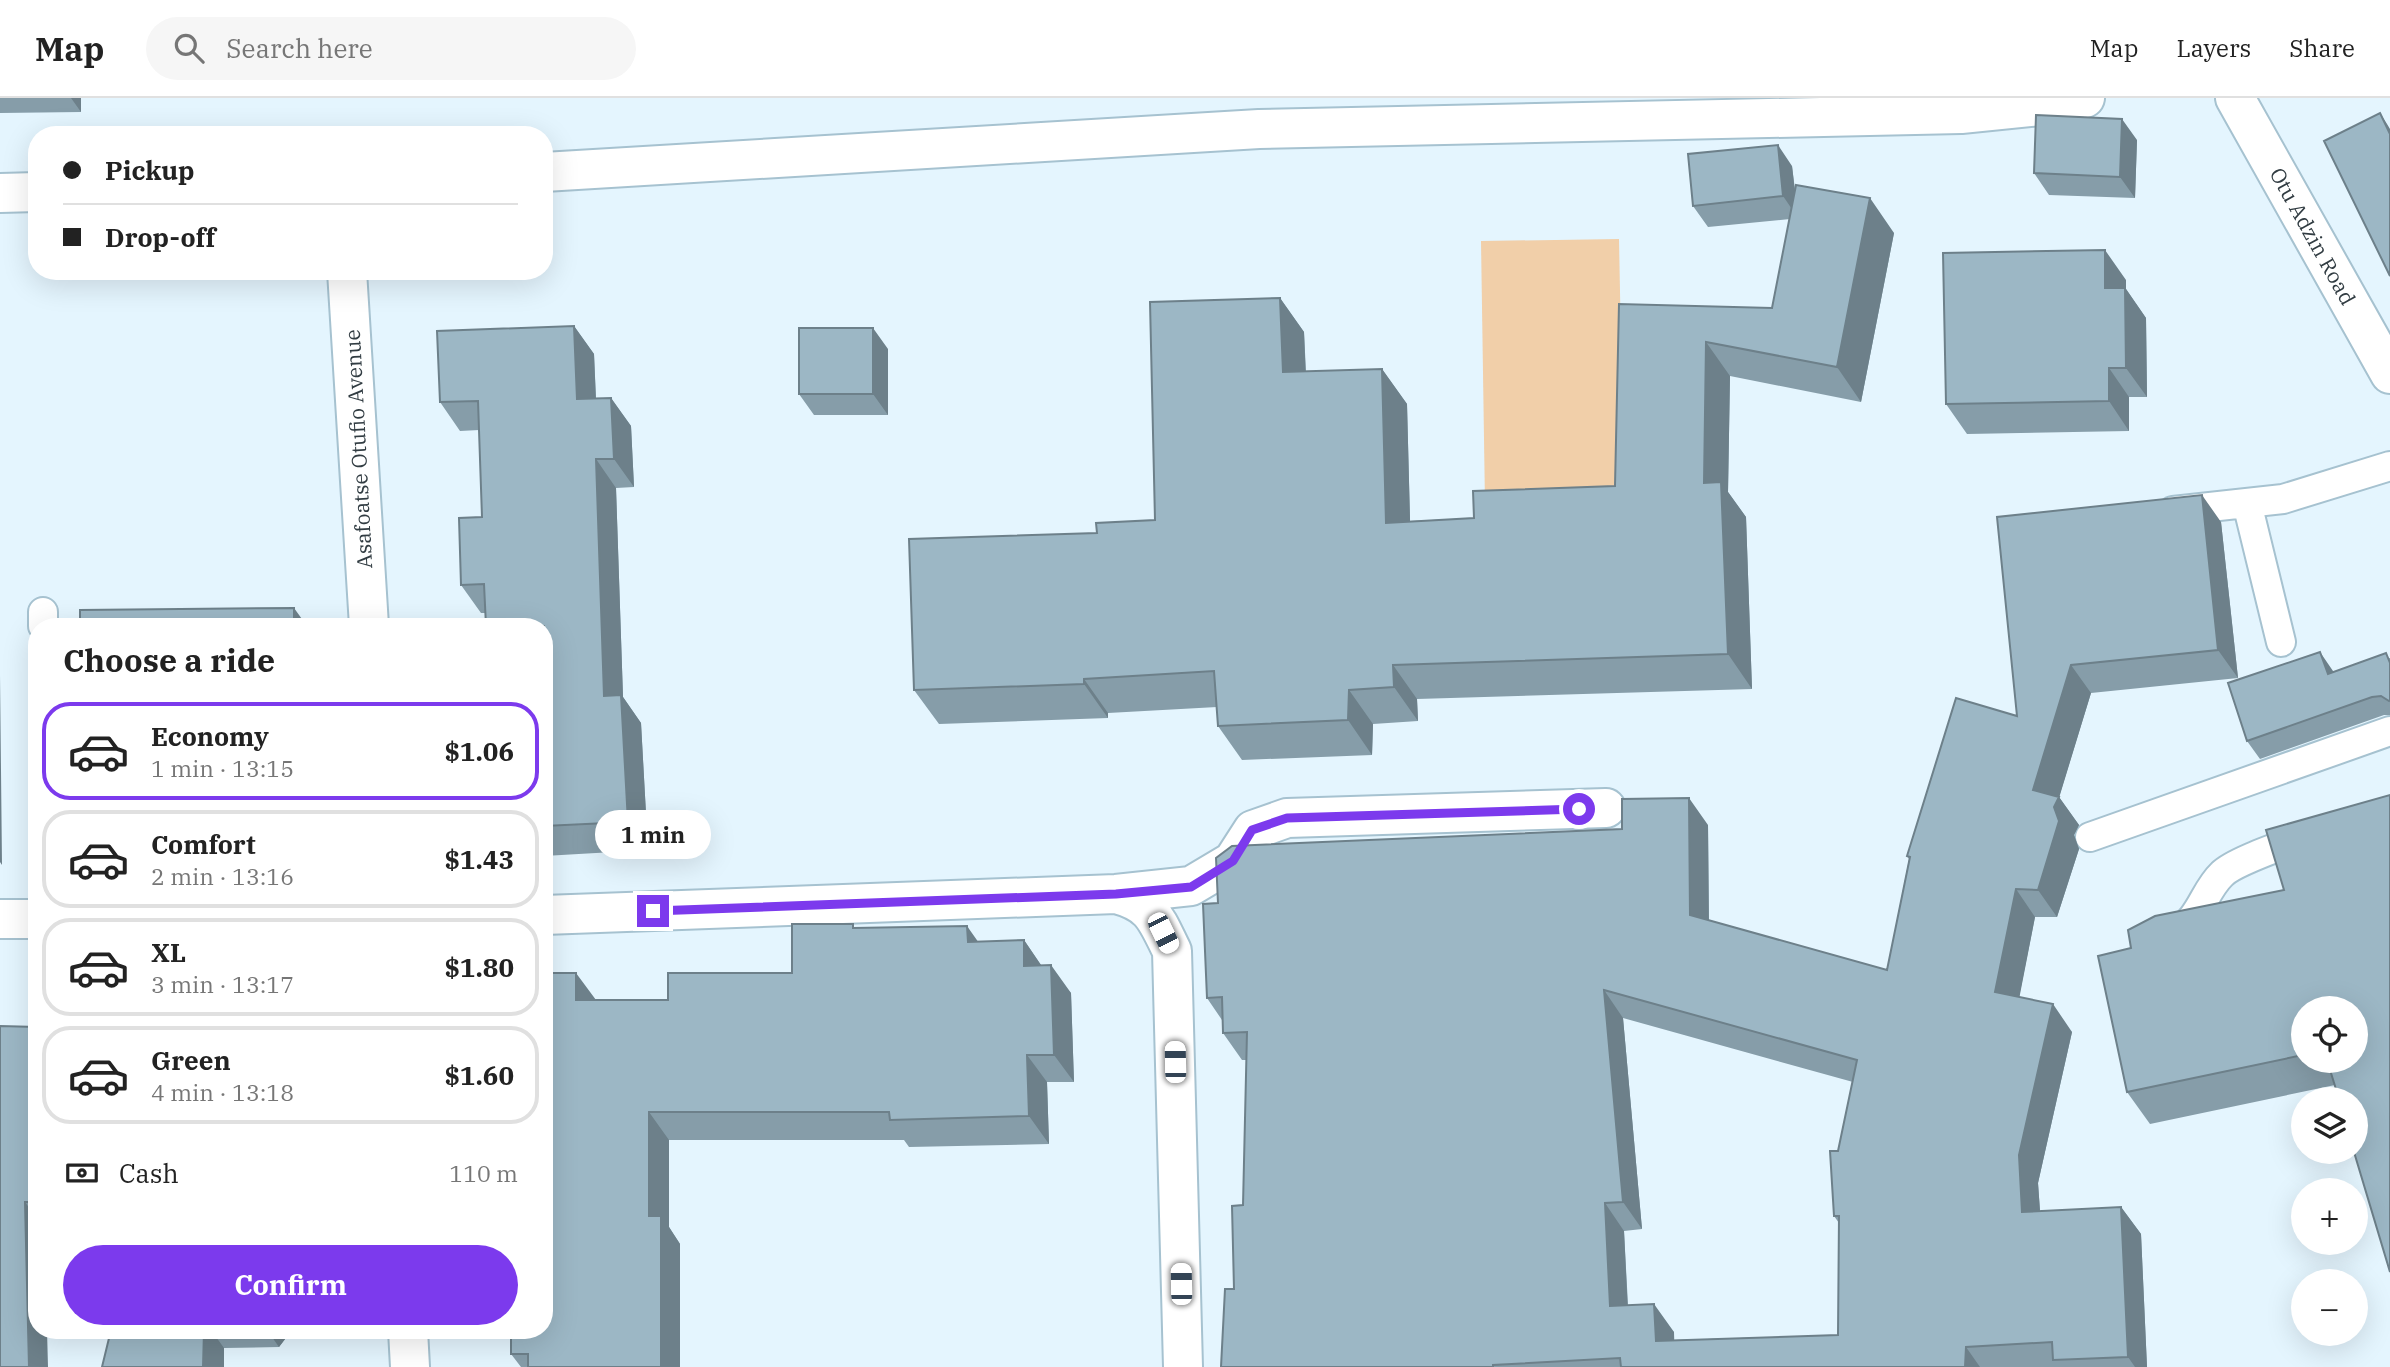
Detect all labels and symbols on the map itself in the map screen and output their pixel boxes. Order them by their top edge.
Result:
street label: Otu Adzin Road [2264,162,2362,310]
street label: Asafoatse Otufio Avenue [338,329,378,569]
route start [1563,793,1595,825]
callout: 1 min [595,810,711,858]
route end [637,895,669,927]
car [1145,910,1182,956]
car [1165,1041,1186,1083]
car [1171,1263,1192,1305]

